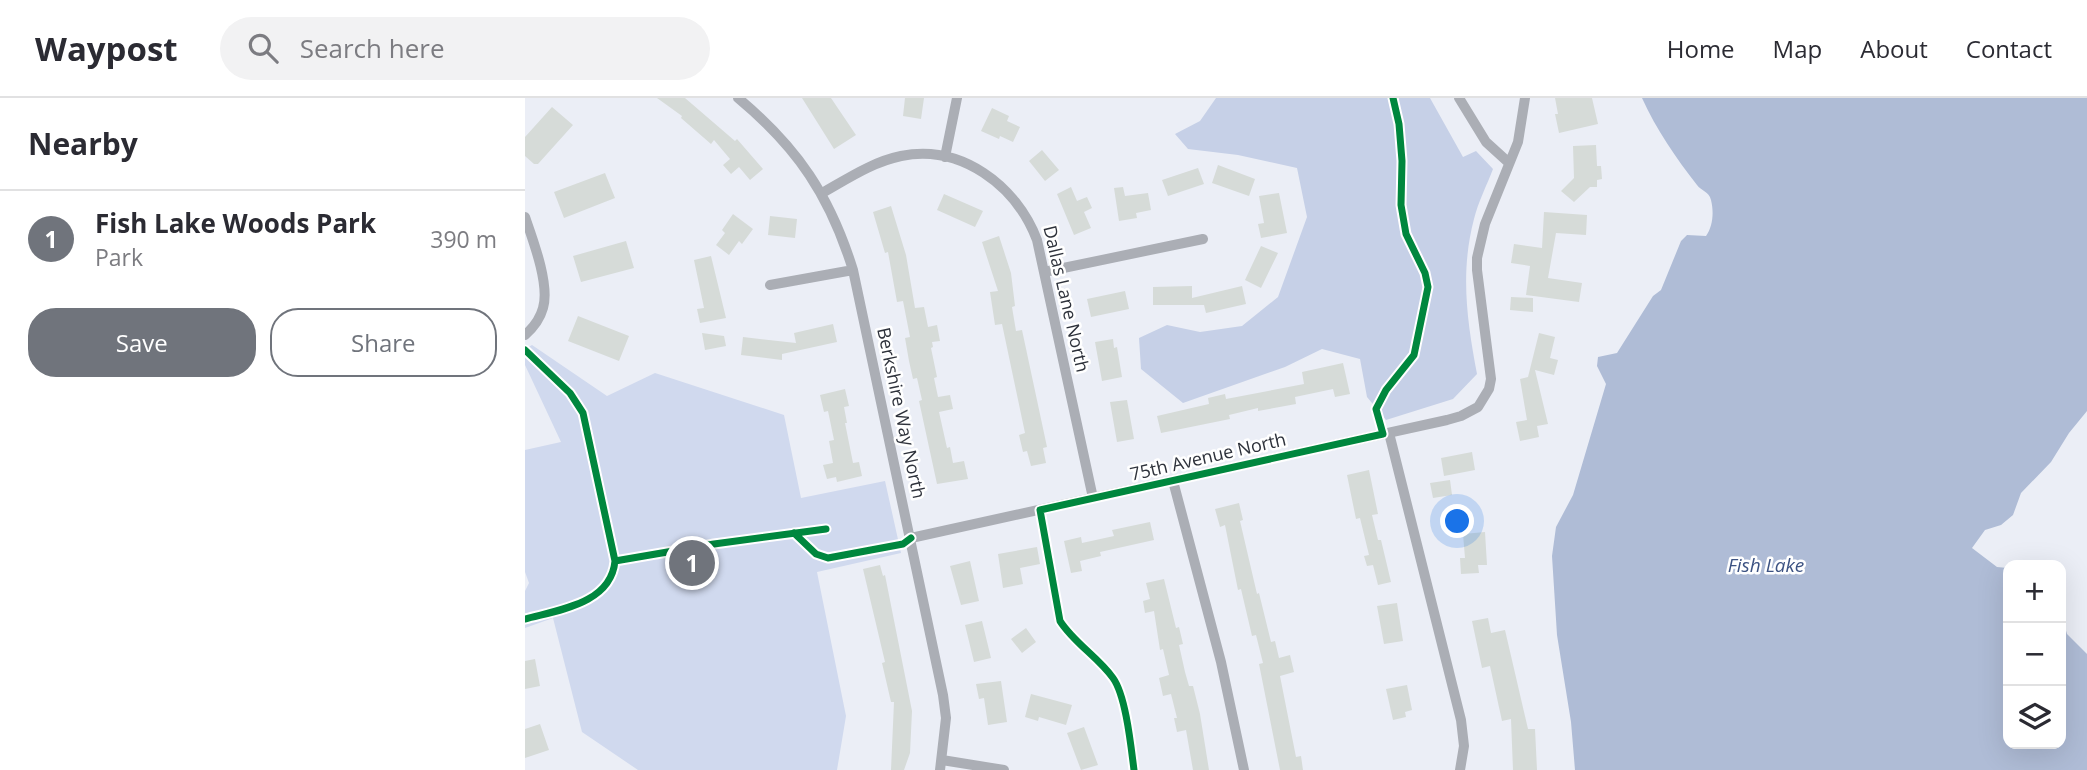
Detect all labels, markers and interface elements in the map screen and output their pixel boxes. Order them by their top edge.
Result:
search box [220,17,710,80]
text: Waypost [35,26,178,71]
icon: search [244,29,282,67]
text: Search here [300,30,445,66]
text: Home [1667,32,1735,65]
text: Map [1773,32,1822,65]
text: About [1860,32,1928,65]
text: Contact [1966,32,2052,65]
text: Nearby [28,123,138,164]
text: Fish Lake Woods Park [95,205,376,241]
text: 1 [44,223,58,255]
text: 390 m [430,223,497,255]
street label: Dallas Lane North [1038,223,1096,374]
text: Park [95,241,143,273]
button: Save [28,308,256,377]
button: Share [270,308,497,377]
street label: Berkshire Way North [872,325,932,501]
street label: 75th Avenue North [1127,426,1288,486]
your location [1440,504,1474,538]
pin: 1 [669,537,715,589]
water label: Fish Lake [1728,552,1804,578]
map controls [2003,560,2066,749]
button: + [2003,560,2066,623]
button: − [2003,623,2066,686]
button: layers [2003,686,2066,749]

